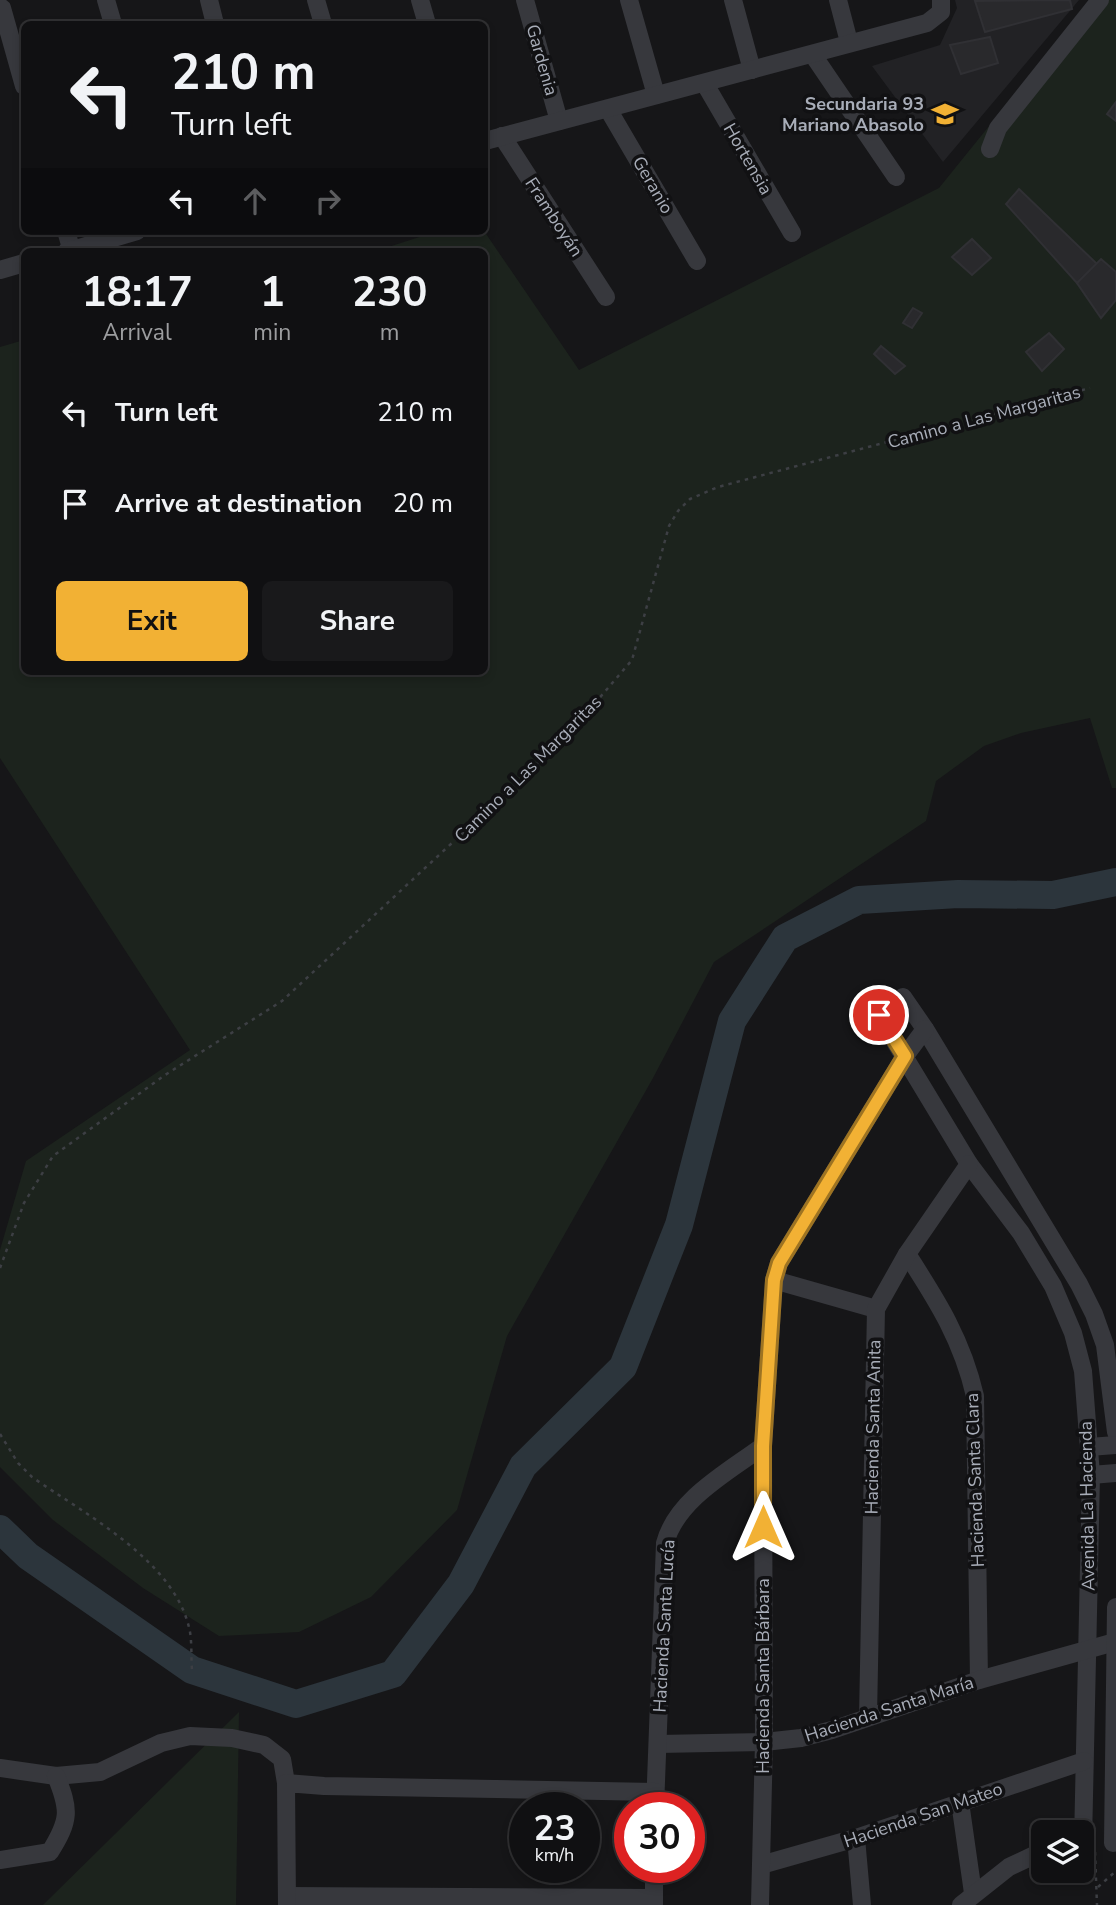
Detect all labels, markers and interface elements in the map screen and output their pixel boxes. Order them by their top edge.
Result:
street label: Gardenia [520,22,564,98]
text: 210 m [171,39,315,106]
icon: left [56,49,147,140]
place label: Secundaria 93 Mariano Abasolo [782,92,924,137]
school or university icon: Secundaria 93 Mariano Abasolo [930,99,960,129]
text: Turn left [171,103,291,146]
street label: Hortensia [718,119,778,199]
street label: Geranio [627,152,679,218]
street label: Framboyán [519,173,589,261]
icon: left [163,182,201,220]
icon: ahead [236,182,274,220]
icon: right [309,182,347,220]
text: 18:17 [82,264,193,321]
text: 1 [260,264,285,321]
text: 230 [352,264,427,321]
text: Arrival [103,317,172,348]
text: min [253,317,291,348]
text: m [380,317,400,348]
street label: Camino a Las Margaritas [885,380,1083,454]
icon: left [56,394,94,432]
text: Turn left [115,395,218,430]
text: 210 m [377,395,453,430]
icon: arrive [56,485,94,523]
text: Arrive at destination [115,486,362,521]
text: 20 m [393,486,453,521]
button: Exit [56,581,248,661]
button: Share [262,581,453,661]
street label: Camino a Las Margaritas [449,690,607,848]
pin [849,985,909,1045]
icon: arrive [860,996,898,1034]
street label: Hacienda Santa Anita [859,1339,887,1515]
street label: Hacienda Santa Clara [960,1392,990,1568]
street label: Avenida La Hacienda [1074,1421,1100,1591]
position arrow [726,1490,800,1564]
street label: Hacienda Santa Lucía [647,1539,681,1713]
street label: Hacienda Santa Bárbara [751,1578,775,1774]
street label: Hacienda Santa María [801,1670,977,1748]
street label: Hacienda San Mateo [840,1777,1006,1853]
speed limit sign: 30 [614,1792,705,1883]
text: 23 [533,1805,576,1852]
map controls [1031,1820,1094,1883]
button: layers [1031,1820,1094,1883]
text: km/h [535,1843,574,1867]

